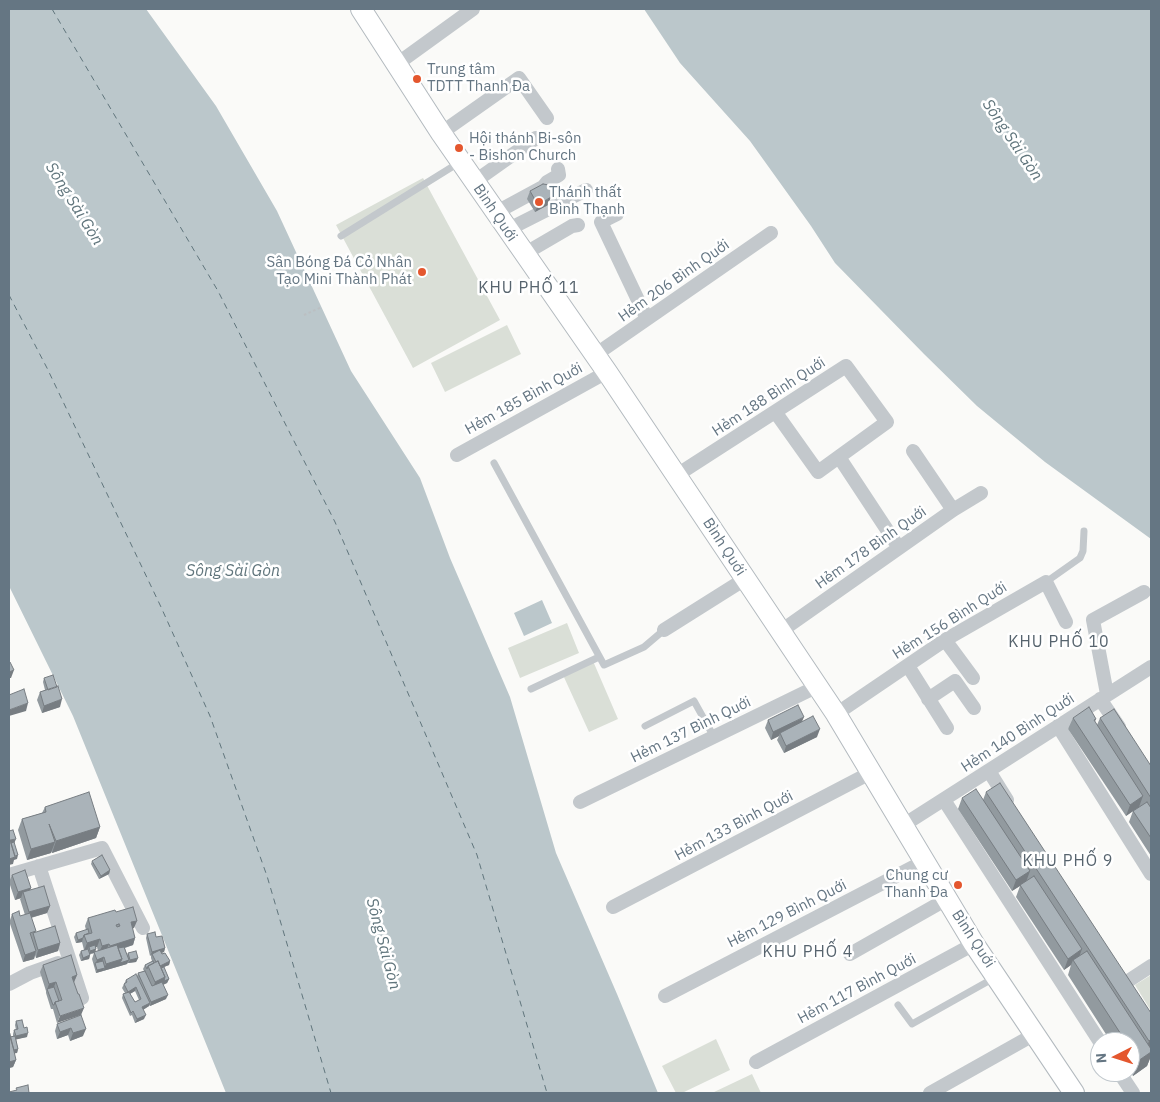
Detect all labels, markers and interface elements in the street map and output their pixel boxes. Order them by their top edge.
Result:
place label: Trung tâm TDTT Thanh Đa [427,61,530,96]
marker: Trung tâm TDTT Thanh Đa [411,73,423,85]
water label: Sông Sài Gòn [978,96,1046,184]
place label: Hội thánh Bi-sôn - Bishon Church [469,130,581,165]
marker: Hội thánh Bi-sôn - Bishon Church [453,142,465,154]
water label: Sông Sài Gòn [41,159,107,249]
street label: Bình Quới [469,181,521,245]
place label: Thánh thất Bình Thạnh [549,184,625,219]
marker: Thánh thất Bình Thạnh [533,196,545,208]
street label: Hẻm 206 Bình Quới [615,236,733,326]
place label: Sân Bóng Đá Cỏ Nhân Tạo Mini Thành Phát [266,254,412,289]
marker: Sân Bóng Đá Cỏ Nhân Tạo Mini Thành Phát [416,266,428,278]
district label: KHU PHỐ 11 [477,278,581,298]
street label: Hẻm 188 Bình Quới [709,354,829,440]
street label: Hẻm 185 Bình Quới [462,359,586,439]
street label: Hẻm 178 Bình Quới [812,503,930,593]
street label: Bình Quới [699,515,749,579]
water label: Sông Sài Gòn [186,561,280,581]
street label: Hẻm 156 Bình Quới [890,579,1010,663]
district label: KHU PHỐ 10 [1007,632,1111,652]
street label: Hẻm 140 Bình Quới [958,690,1078,776]
street label: Hẻm 137 Bình Quới [628,693,754,767]
street label: Hẻm 133 Bình Quới [672,787,796,865]
district label: KHU PHỐ 9 [1021,851,1115,871]
place label: Chung cư Thanh Đa [884,867,948,902]
street label: Hẻm 129 Bình Quới [724,876,850,952]
marker: Chung cư Thanh Đa [952,879,964,891]
water label: Sông Sài Gòn [362,896,404,992]
street label: Bình Quới [948,907,998,971]
district label: KHU PHỐ 4 [761,942,855,962]
street label: Hẻm 117 Bình Quới [795,950,919,1028]
north arrow [1090,1032,1140,1082]
text: N [1092,1052,1110,1064]

